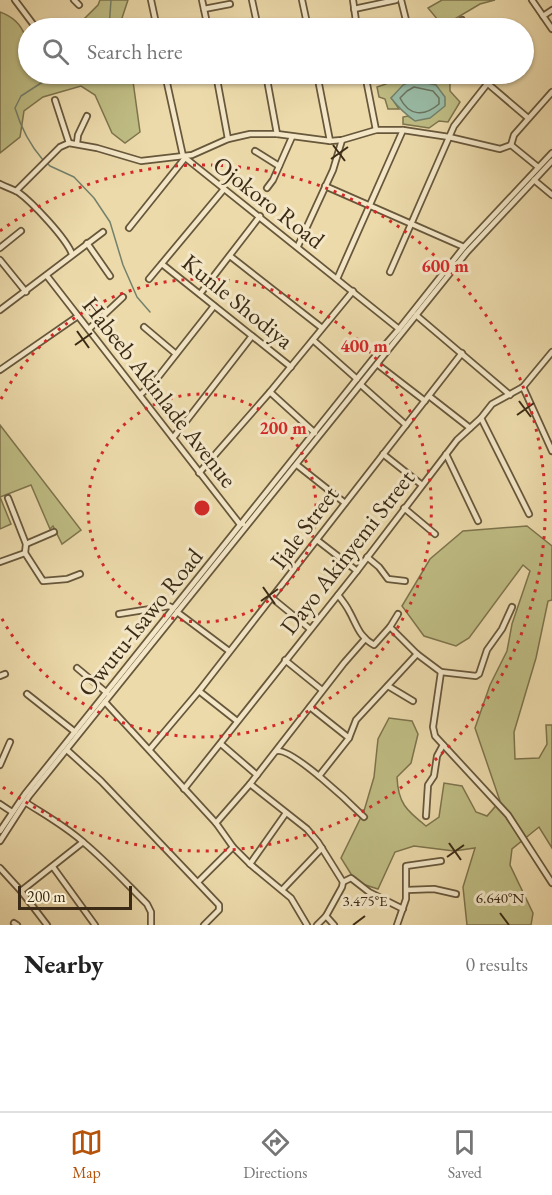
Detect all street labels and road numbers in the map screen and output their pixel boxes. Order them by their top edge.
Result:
street label: Ojokoro Road [207,149,332,256]
street label: Kunle Shodiya [176,247,300,356]
street label: Habeeb Akinlade Avenue [76,290,244,494]
street label: Dayo Akinyemi Street [273,463,421,641]
street label: Ijale Street [263,479,345,575]
street label: Owutu-Isawo Road [71,541,210,702]

